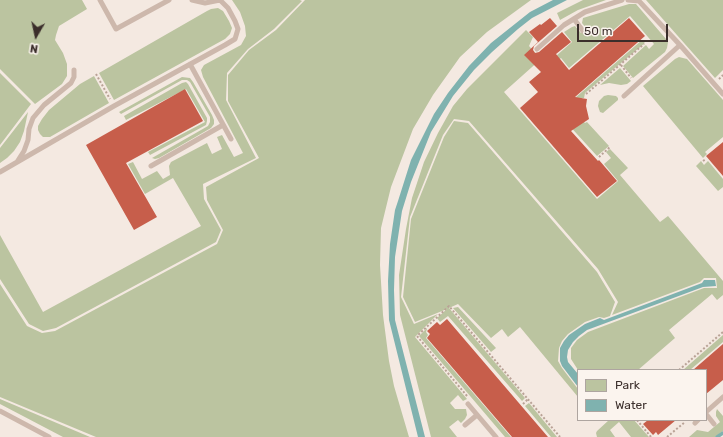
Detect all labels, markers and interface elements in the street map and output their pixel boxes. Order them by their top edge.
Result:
north arrow [16,16,56,56]
scale bar [579,16,670,42]
text: 50 m [584,24,612,38]
text: N [29,41,39,55]
legend [577,369,707,421]
text: Park [615,378,640,392]
text: Water [615,398,647,412]

